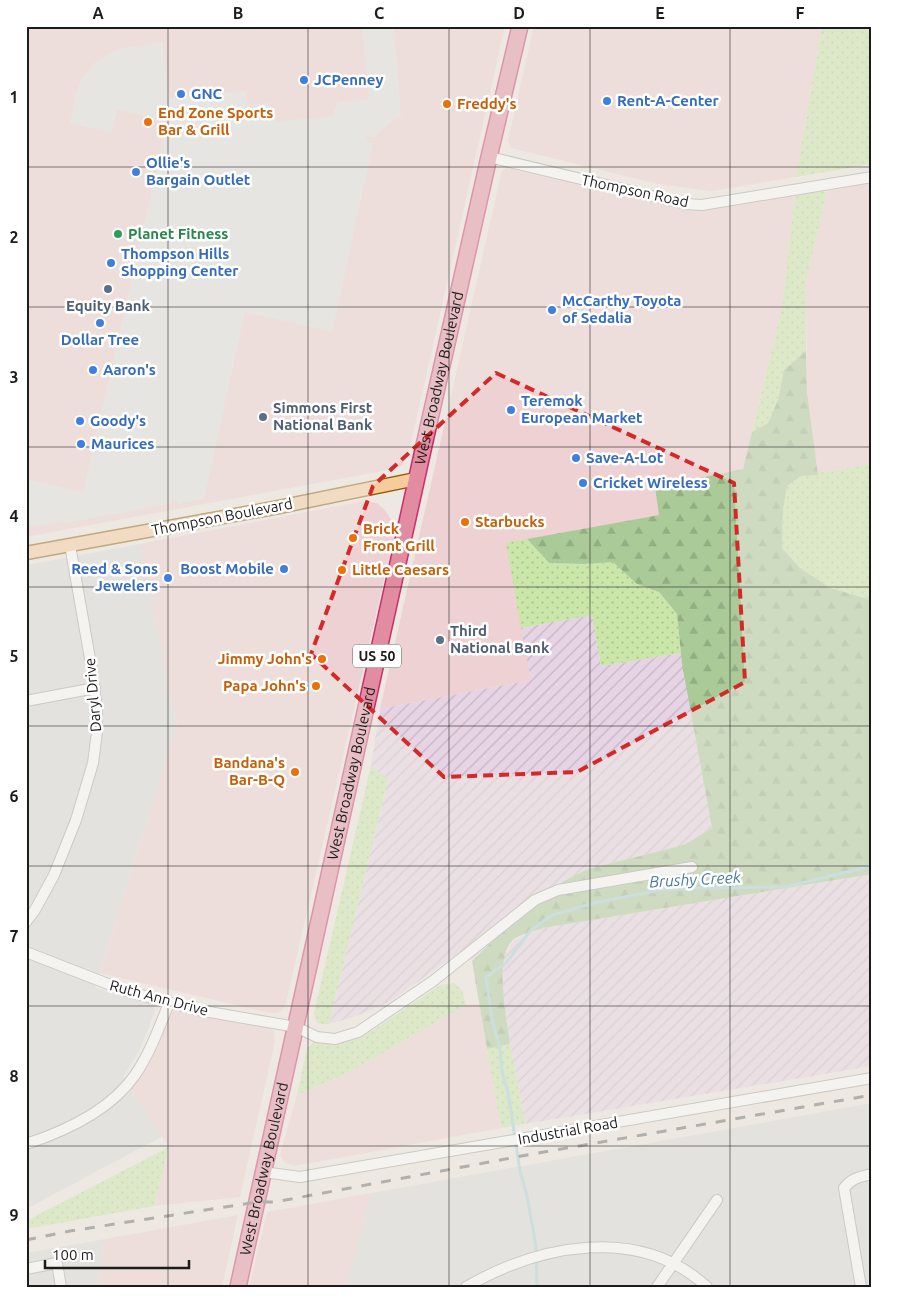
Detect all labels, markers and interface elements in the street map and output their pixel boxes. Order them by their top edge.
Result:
text: A [92,4,104,22]
text: B [233,4,243,22]
text: C [374,4,384,22]
text: D [513,4,525,22]
text: E [655,4,665,22]
text: F [796,4,805,22]
place label: JCPenney [314,71,383,88]
marker: JCPenney [298,74,310,86]
place label: GNC [191,85,223,102]
text: 1 [9,88,19,106]
marker: GNC [175,88,187,100]
place label: Rent-A-Center [617,92,720,109]
place label: Freddy's [457,95,517,112]
marker: Rent-A-Center [601,95,613,107]
marker: Freddy's [441,98,453,110]
place label: End Zone Sports Bar & Grill [158,104,273,138]
marker: End Zone Sports Bar & Grill [142,116,154,128]
place label: Ollie's Bargain Outlet [146,154,251,188]
marker: Ollie's Bargain Outlet [130,166,142,178]
street label: Thompson Road [580,171,690,210]
place label: Planet Fitness [128,225,228,242]
text: 2 [9,228,19,246]
marker: Planet Fitness [112,228,124,240]
place label: Thompson Hills Shopping Center [121,245,239,279]
marker: Thompson Hills Shopping Center [105,257,117,269]
marker: Equity Bank [102,283,114,295]
street label: West Broadway Boulevard [411,290,466,466]
place label: McCarthy Toyota of Sedalia [562,292,681,326]
place label: Equity Bank [66,297,151,314]
marker: McCarthy Toyota of Sedalia [546,304,558,316]
marker: Dollar Tree [94,317,106,329]
place label: Dollar Tree [61,331,139,348]
place label: Aaron's [103,361,156,378]
marker: Aaron's [87,364,99,376]
text: 3 [9,368,19,386]
place label: Teremok European Market [521,392,643,426]
place label: Simmons First National Bank [273,399,373,433]
marker: Teremok European Market [505,404,517,416]
marker: Simmons First National Bank [257,411,269,423]
place label: Goody's [90,412,146,429]
marker: Goody's [74,415,86,427]
place label: Maurices [91,435,154,452]
marker: Maurices [75,438,87,450]
place label: Save-A-Lot [586,449,664,466]
marker: Save-A-Lot [570,452,582,464]
place label: Cricket Wireless [593,474,708,491]
marker: Cricket Wireless [577,477,589,489]
street label: Thompson Boulevard [150,495,294,539]
text: 4 [9,507,19,525]
place label: Starbucks [475,513,545,530]
marker: Starbucks [459,516,471,528]
place label: Brick Front Grill [363,520,435,554]
marker: Brick Front Grill [347,532,359,544]
place label: Reed & Sons Jewelers [71,560,158,594]
place label: Boost Mobile [180,560,274,577]
place label: Little Caesars [352,561,449,578]
marker: Boost Mobile [278,563,290,575]
marker: Little Caesars [336,564,348,576]
marker: Reed & Sons Jewelers [162,572,174,584]
place label: Third National Bank [450,622,550,656]
marker: Third National Bank [434,634,446,646]
road number: US 50 [353,644,401,668]
text: 5 [9,647,19,665]
place label: Jimmy John's [218,650,312,667]
marker: Jimmy John's [316,653,328,665]
street label: Daryl Drive [81,657,104,733]
place label: Papa John's [223,677,306,694]
marker: Papa John's [310,680,322,692]
street label: West Broadway Boulevard [324,685,378,861]
place label: Bandana's Bar-B-Q [214,754,285,788]
marker: Bandana's Bar-B-Q [289,766,301,778]
text: 6 [9,787,19,805]
water label: Brushy Creek [649,868,742,890]
text: 7 [9,927,19,945]
street label: Ruth Ann Drive [108,976,210,1019]
text: 8 [9,1067,19,1085]
street label: West Broadway Boulevard [236,1081,291,1257]
street label: Industrial Road [517,1113,619,1148]
text: 9 [9,1206,19,1224]
scale bar [45,1238,189,1270]
text: 100 m [52,1246,94,1263]

